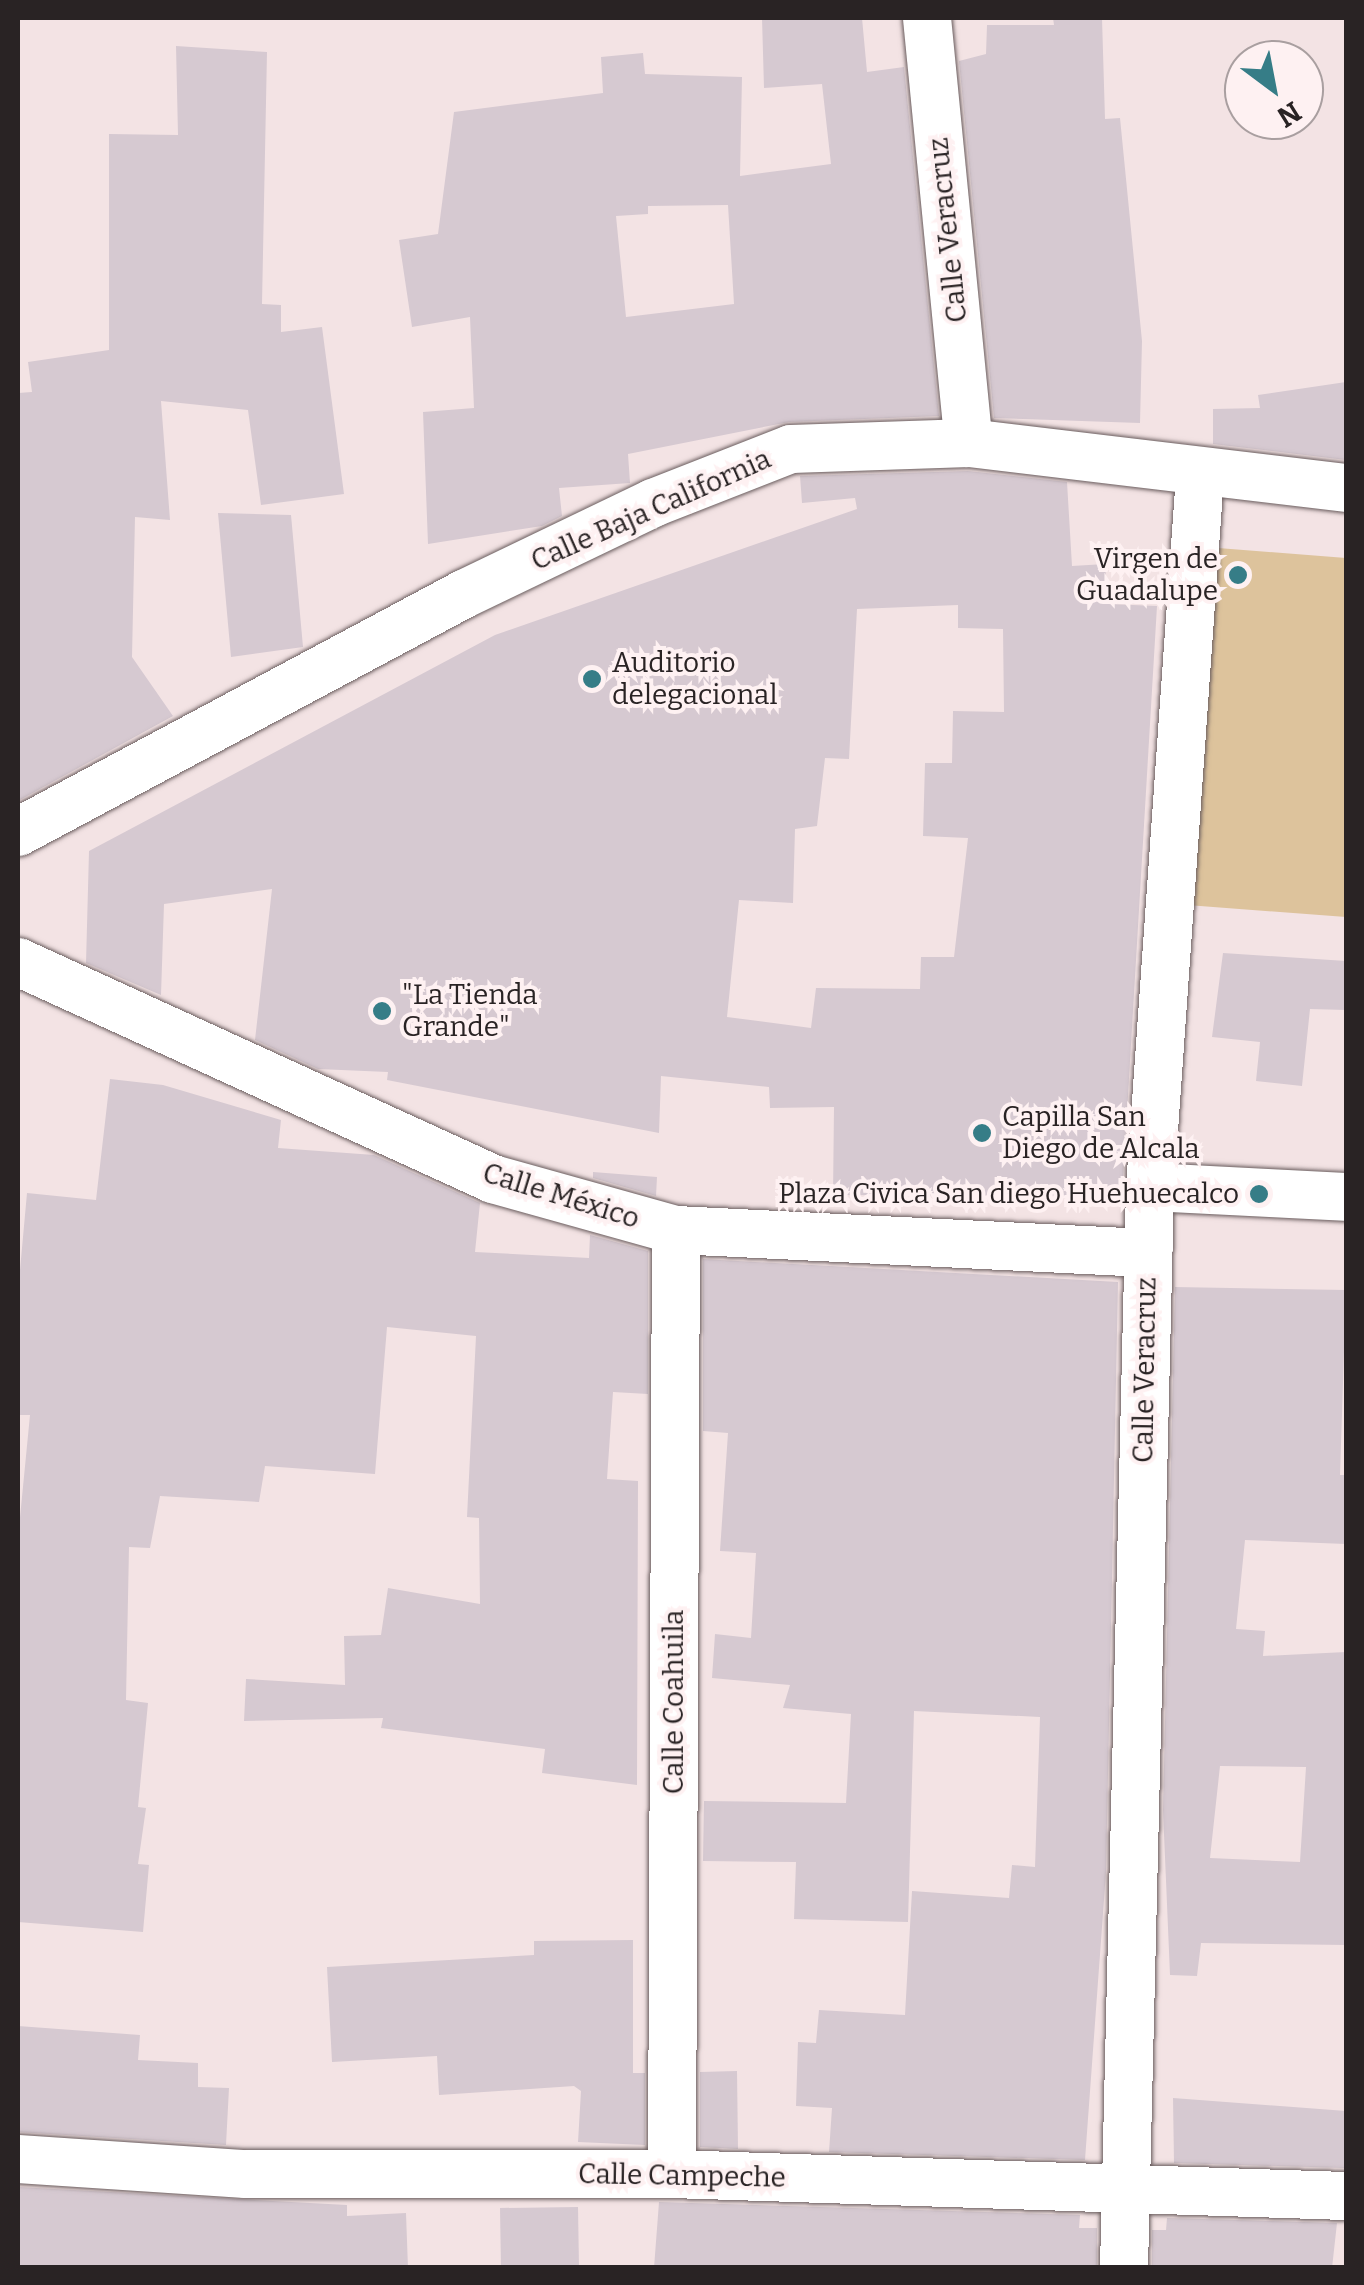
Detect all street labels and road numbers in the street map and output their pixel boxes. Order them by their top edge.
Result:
street label: Calle Veracruz [922,136,974,324]
street label: Calle Baja California [526,442,776,578]
street label: Calle México [479,1156,643,1236]
street label: Calle Veracruz [1127,1277,1163,1463]
street label: Calle Coahuila [657,1610,691,1794]
street label: Calle Campeche [578,2157,786,2195]

